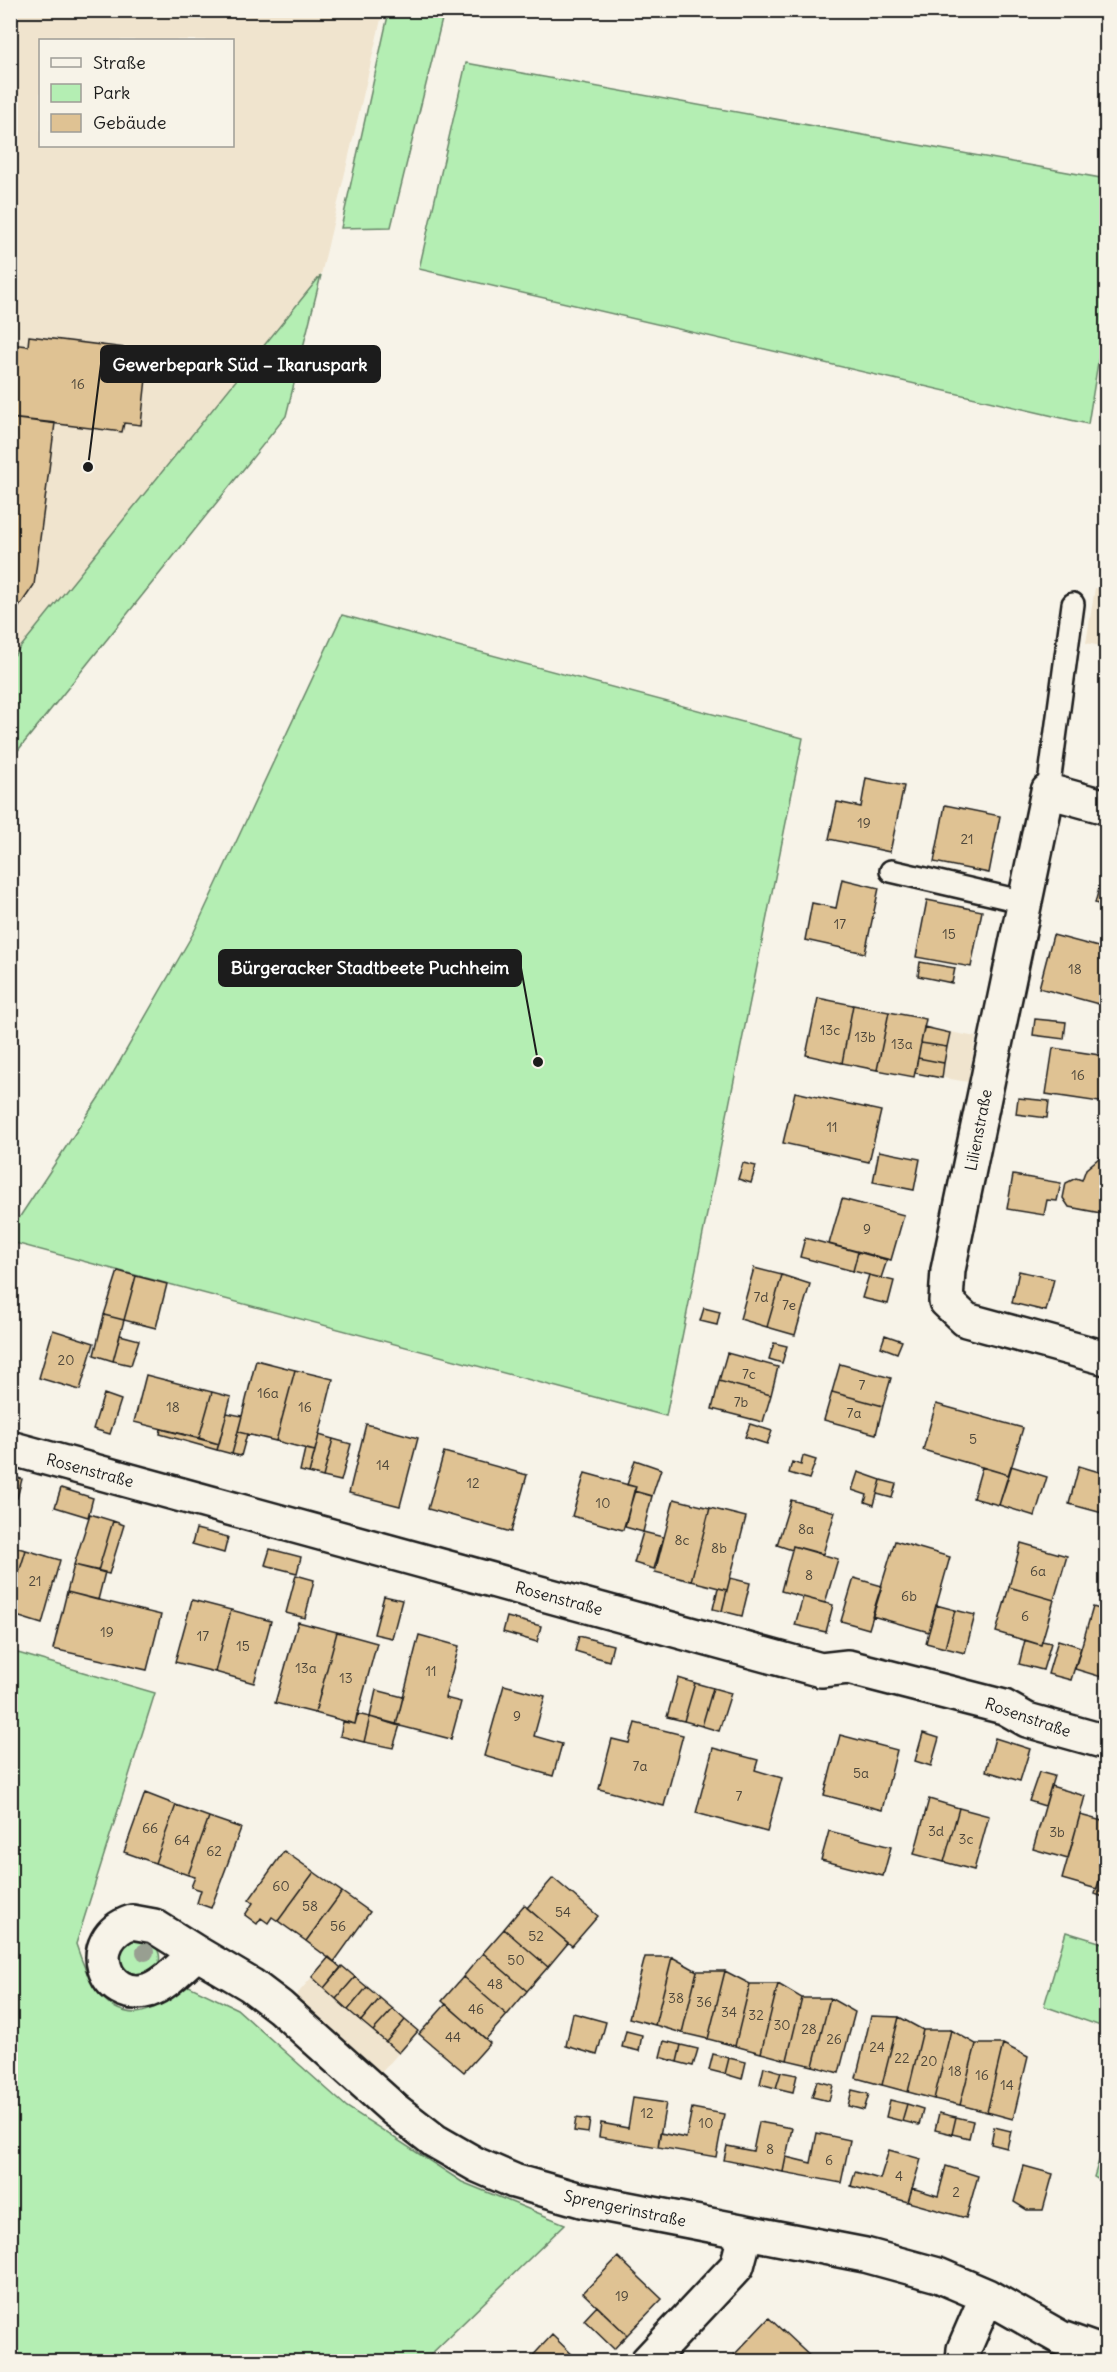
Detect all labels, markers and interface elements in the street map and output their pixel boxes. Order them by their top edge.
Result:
legend [39,39,234,147]
text: Straße [93,51,146,74]
text: Park [93,81,130,104]
text: Gebäude [93,111,166,134]
callout: Gewerbepark Süd – Ikaruspark [101,346,380,382]
text: Gewerbepark Süd – Ikaruspark [113,353,368,376]
house number: 16 [71,375,85,393]
house number: 19 [857,814,871,832]
house number: 21 [960,830,974,848]
house number: 17 [834,915,846,933]
house number: 15 [942,925,956,943]
callout: Bürgeracker Stadtbeete Puchheim [219,950,521,986]
text: Bürgeracker Stadtbeete Puchheim [231,956,509,979]
house number: 18 [1068,960,1082,978]
house number: 13c [820,1021,840,1039]
house number: 13b [854,1028,876,1046]
house number: 13a [891,1035,913,1053]
house number: 16 [1071,1066,1085,1084]
street label: Lilienstraße [960,1087,996,1173]
house number: 11 [826,1118,838,1136]
house number: 9 [863,1220,871,1238]
house number: 7d [753,1288,769,1306]
house number: 7e [782,1296,796,1314]
house number: 20 [58,1351,74,1369]
house number: 7c [742,1365,756,1383]
house number: 7 [859,1376,866,1394]
house number: 16a [257,1384,279,1402]
house number: 7b [734,1393,749,1411]
house number: 18 [166,1398,180,1416]
house number: 16 [298,1398,312,1416]
house number: 7a [847,1404,861,1422]
house number: 5 [969,1430,977,1448]
street label: Rosenstraße [44,1449,136,1491]
house number: 14 [376,1456,390,1474]
house number: 12 [466,1474,480,1492]
house number: 10 [596,1494,610,1512]
house number: 8a [798,1520,814,1538]
house number: 8c [674,1531,690,1549]
house number: 8b [711,1539,727,1557]
house number: 6a [1030,1562,1046,1580]
house number: 8 [805,1566,813,1584]
house number: 21 [28,1572,42,1590]
street label: Rosenstraße [513,1577,605,1619]
house number: 6b [901,1587,917,1605]
house number: 6 [1021,1607,1029,1625]
house number: 19 [100,1623,114,1641]
house number: 17 [197,1627,209,1645]
house number: 15 [236,1637,250,1655]
house number: 13a [295,1659,317,1677]
house number: 11 [425,1662,437,1680]
house number: 13 [339,1669,353,1687]
street label: Rosenstraße [982,1693,1074,1741]
house number: 9 [513,1707,521,1725]
house number: 7a [633,1757,647,1775]
house number: 5a [853,1764,869,1782]
house number: 7 [736,1787,743,1805]
house number: 66 [142,1819,158,1837]
house number: 3d [928,1822,944,1840]
house number: 3b [1049,1823,1065,1841]
house number: 3c [958,1830,974,1848]
house number: 64 [174,1831,190,1849]
house number: 62 [206,1842,222,1860]
house number: 60 [272,1877,290,1895]
house number: 58 [302,1897,318,1915]
house number: 54 [555,1903,571,1921]
house number: 56 [330,1917,346,1935]
house number: 52 [528,1927,544,1945]
house number: 50 [507,1951,525,1969]
house number: 48 [487,1975,503,1993]
house number: 38 [668,1989,684,2007]
house number: 36 [696,1993,712,2011]
house number: 46 [468,2000,484,2018]
house number: 34 [721,2003,737,2021]
house number: 32 [748,2006,764,2024]
house number: 30 [773,2016,791,2034]
house number: 28 [801,2020,817,2038]
house number: 44 [445,2028,461,2046]
house number: 26 [826,2030,842,2048]
house number: 24 [869,2038,885,2056]
house number: 22 [894,2049,910,2067]
house number: 20 [921,2052,937,2070]
house number: 18 [948,2062,962,2080]
house number: 16 [975,2066,989,2084]
house number: 14 [1000,2076,1014,2094]
house number: 12 [640,2104,654,2122]
house number: 10 [699,2114,713,2132]
house number: 8 [766,2140,774,2158]
house number: 6 [825,2151,833,2169]
house number: 4 [895,2167,903,2185]
house number: 2 [952,2183,960,2201]
street label: Sprengerinstraße [562,2185,688,2231]
house number: 19 [615,2287,629,2305]

